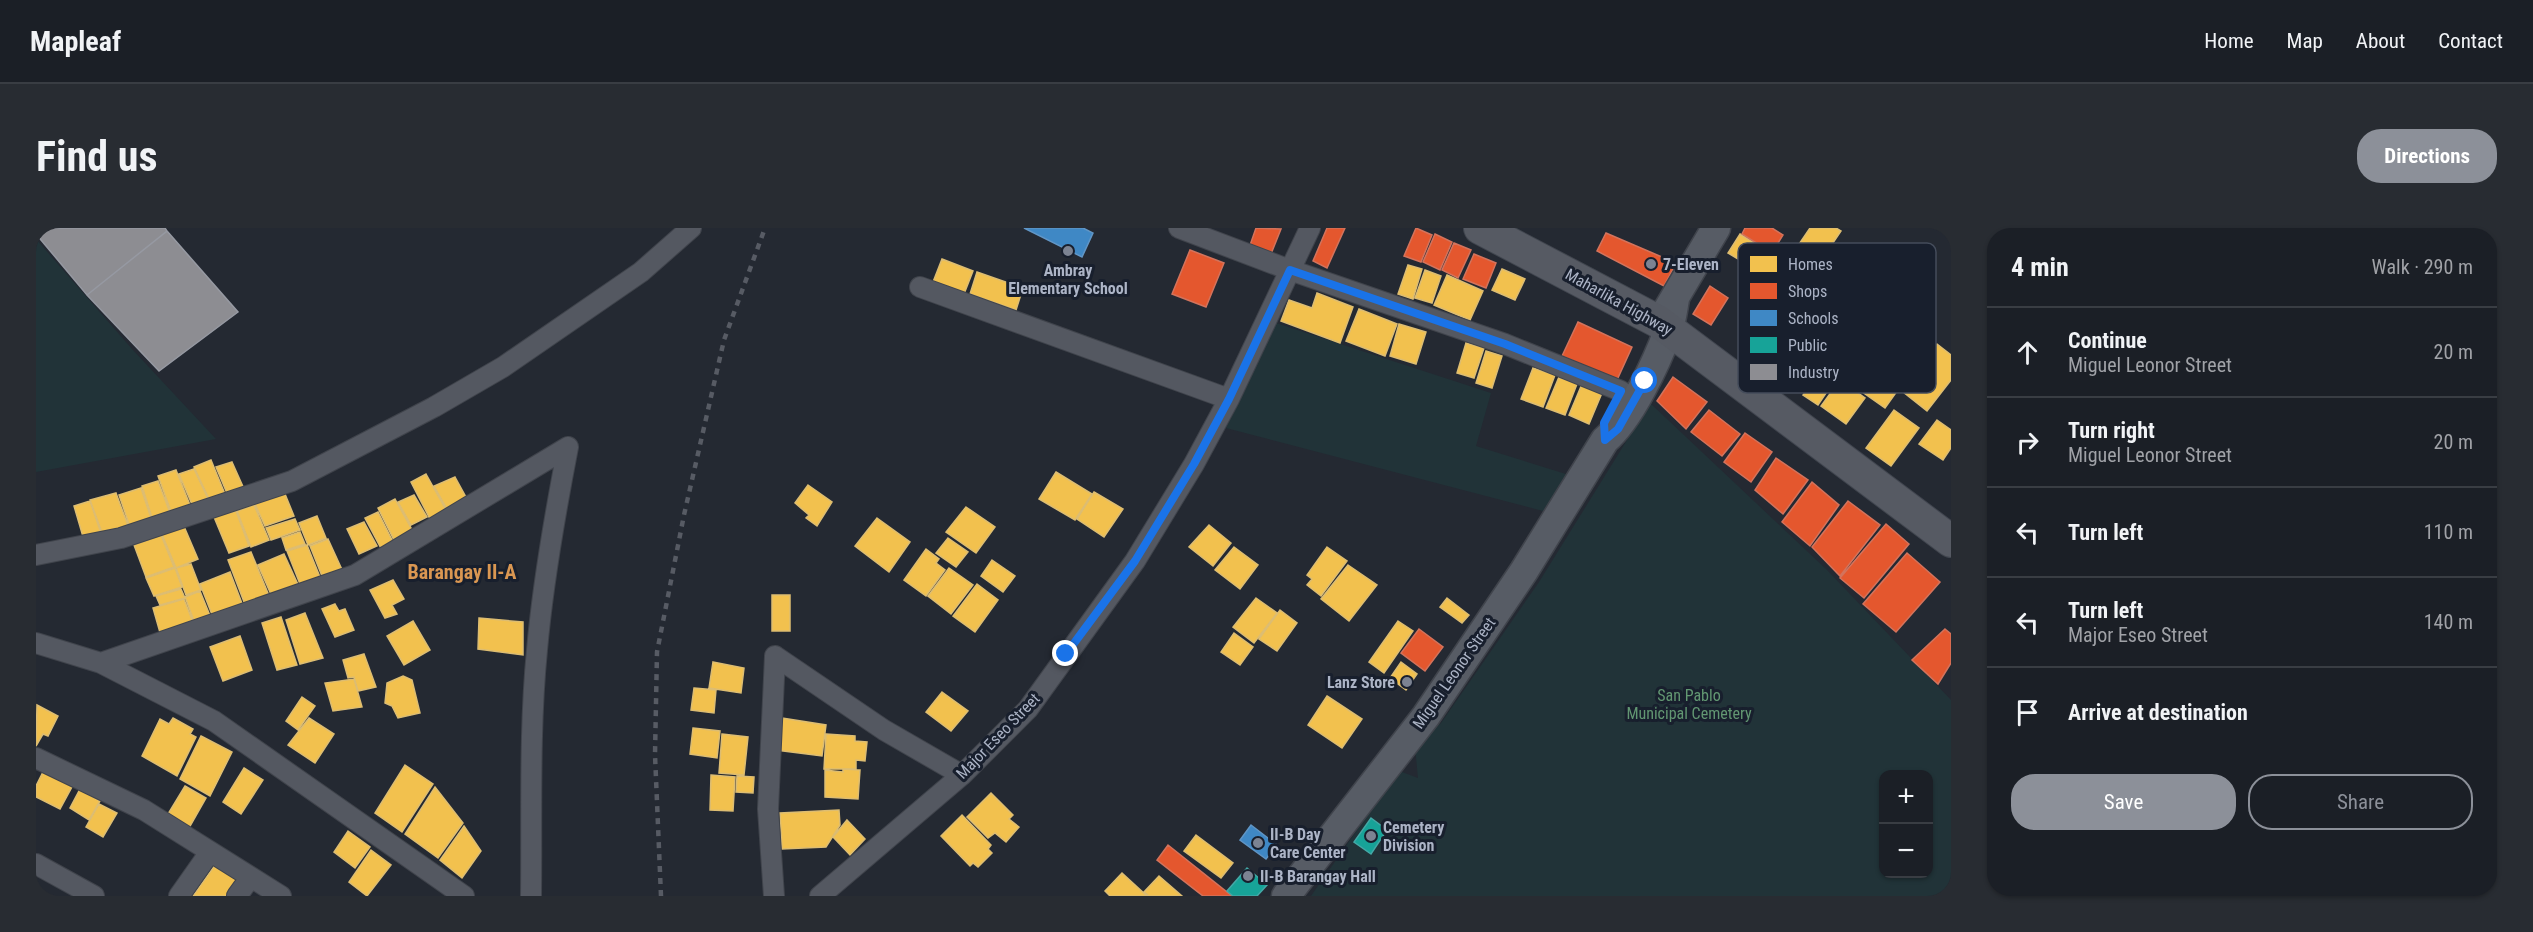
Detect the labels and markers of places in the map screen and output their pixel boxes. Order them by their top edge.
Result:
marker: Ambray Elementary School [1061,244,1075,258]
place label: 7-Eleven [1663,255,1719,274]
marker: 7-Eleven [1644,257,1658,271]
place label: Ambray Elementary School [1008,261,1128,298]
place label: Lanz Store [1327,673,1395,692]
marker: Lanz Store [1400,675,1414,689]
place label: Cemetery Division [1383,818,1444,855]
place label: II-B Day Care Center [1270,825,1346,862]
marker: Cemetery Division [1364,829,1378,843]
marker: II-B Day Care Center [1251,836,1265,850]
place label: II-B Barangay Hall [1260,867,1376,886]
marker: II-B Barangay Hall [1241,869,1255,883]

